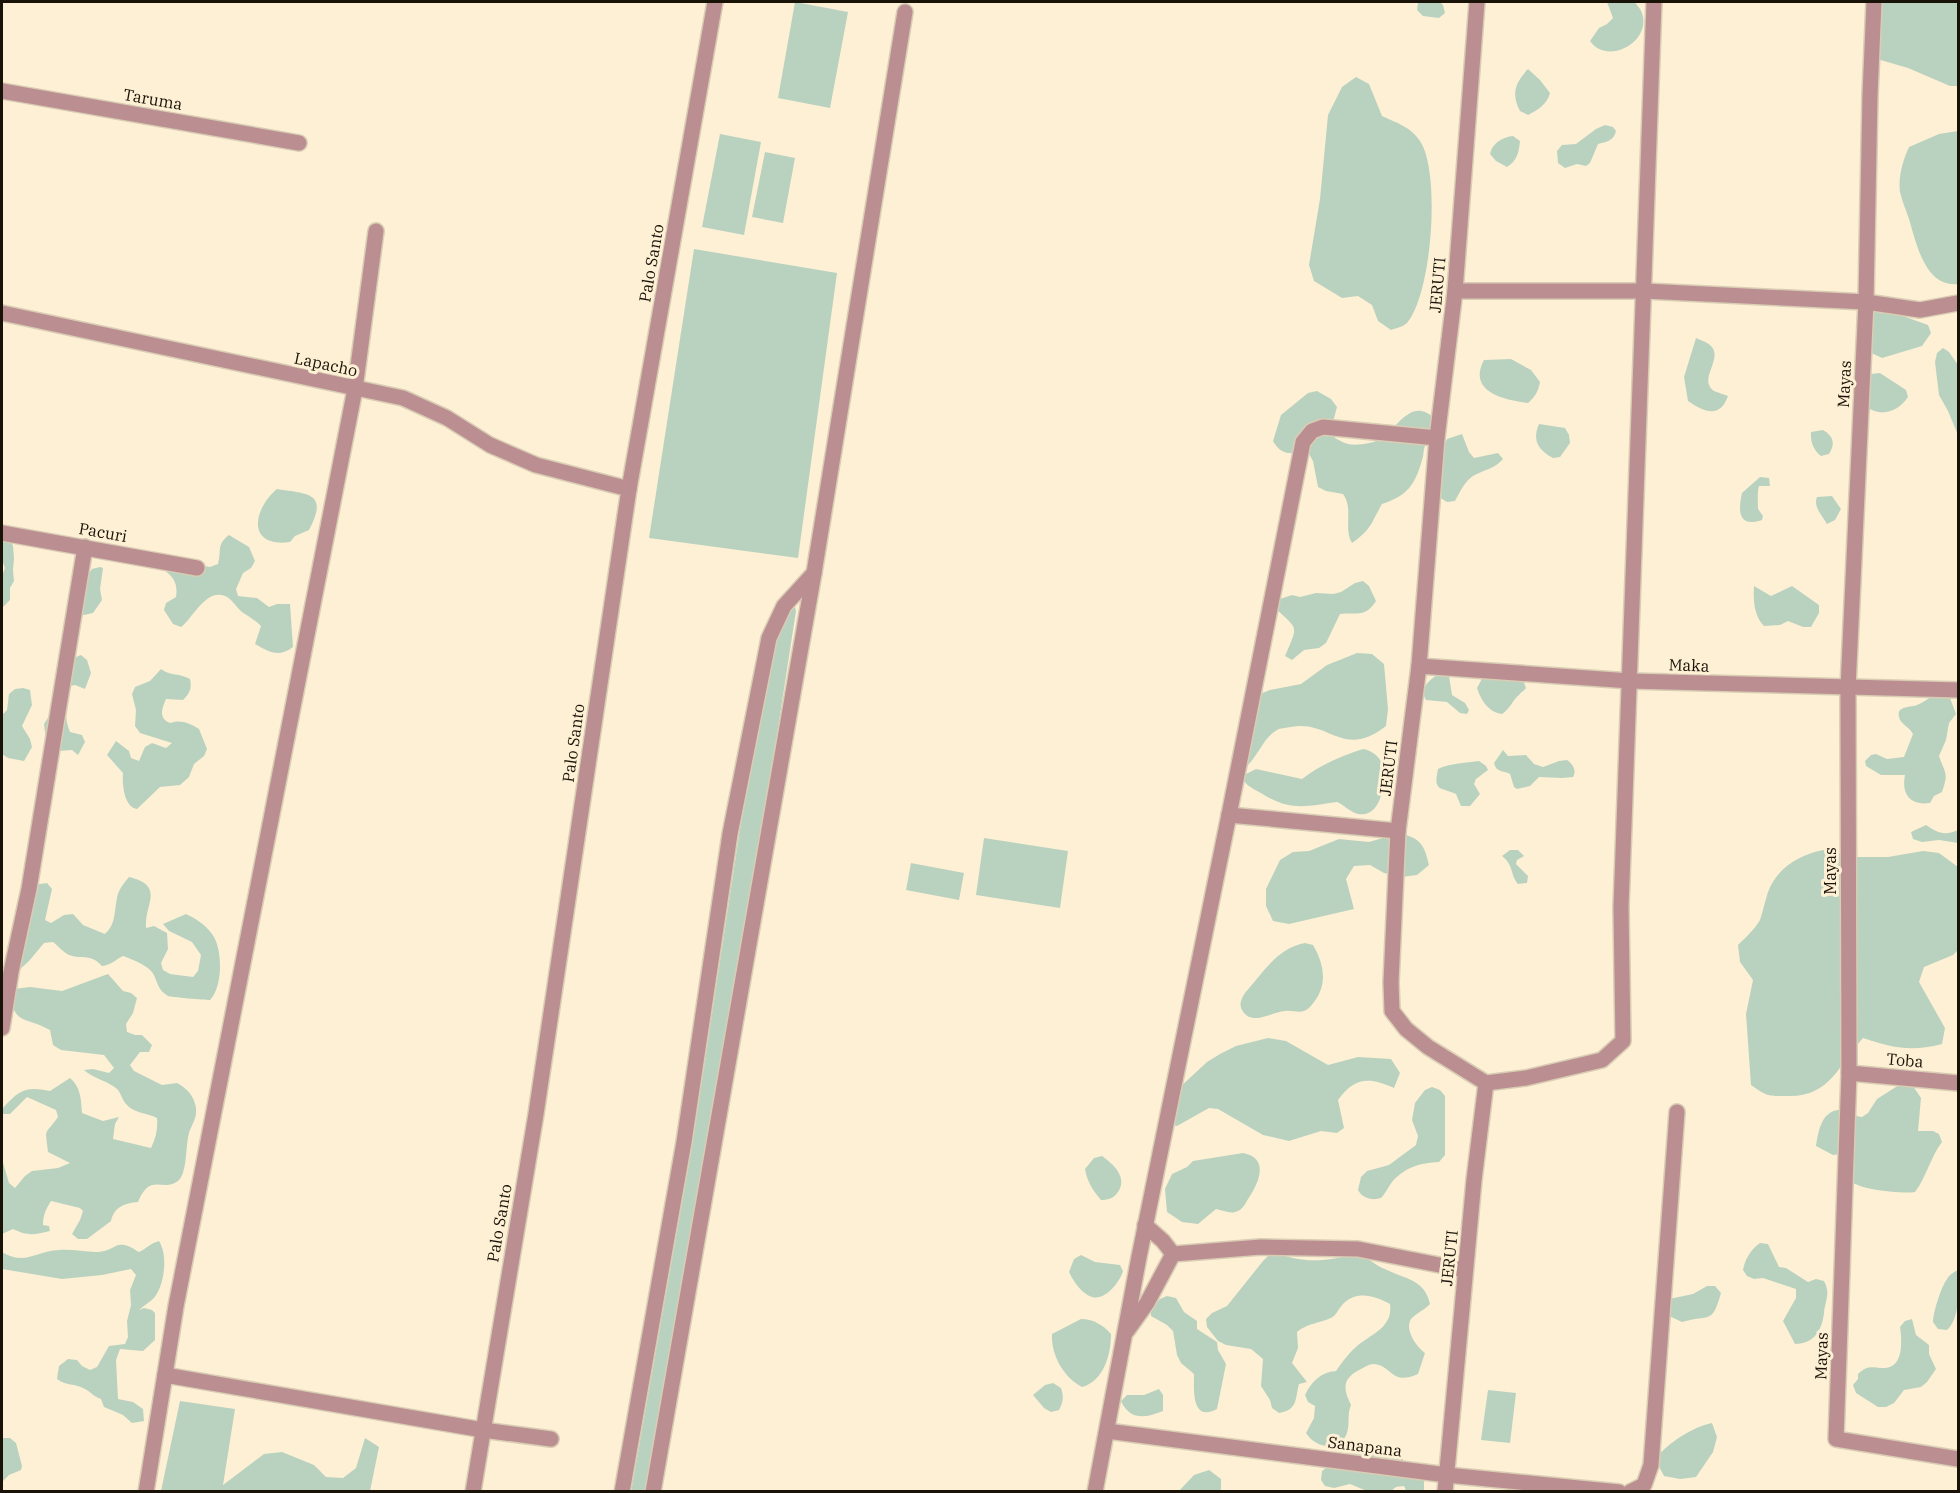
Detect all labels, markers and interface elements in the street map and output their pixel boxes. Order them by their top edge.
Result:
street label: Taruma [122,84,184,114]
street label: Palo Santo [634,222,668,304]
street label: JERUTI [1425,256,1449,314]
street label: Lapacho [293,348,359,380]
street label: Mayas [1833,360,1855,408]
street label: Pacuri [77,518,129,546]
street label: Maka [1668,654,1710,676]
street label: Palo Santo [558,702,588,784]
street label: JERUTI [1375,739,1401,797]
street label: Mayas [1820,847,1840,895]
street label: Toba [1886,1048,1925,1072]
street label: Palo Santo [482,1182,516,1264]
street label: JERUTI [1436,1229,1462,1287]
street label: Mayas [1810,1332,1832,1380]
street label: Sanapana [1327,1432,1404,1461]

